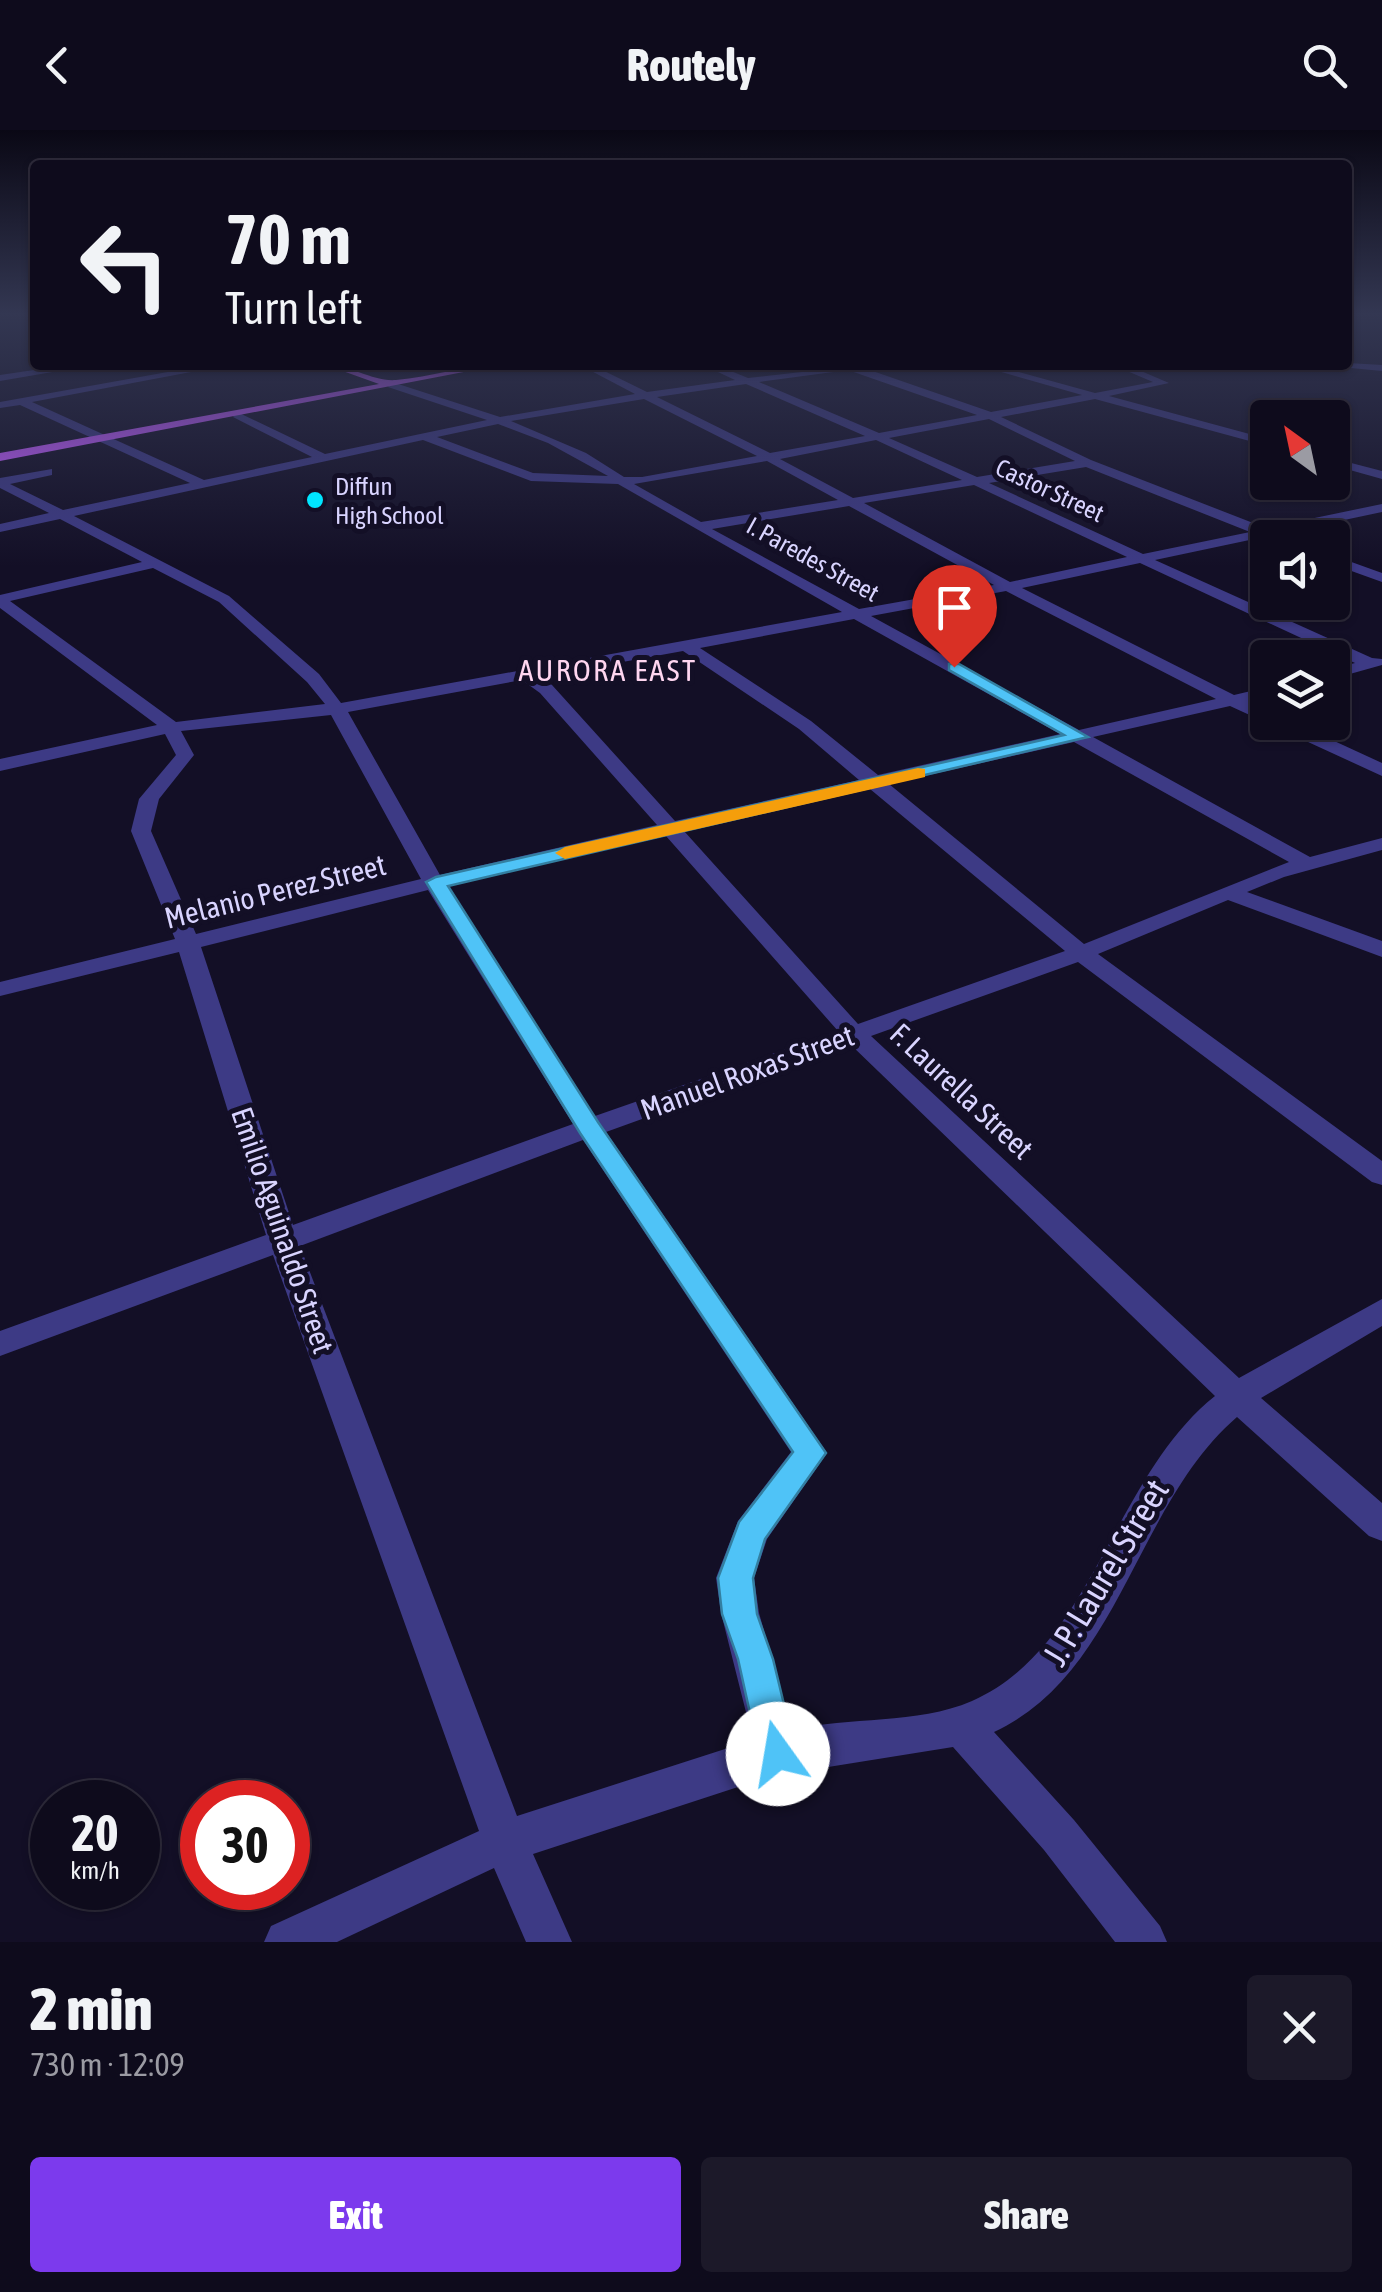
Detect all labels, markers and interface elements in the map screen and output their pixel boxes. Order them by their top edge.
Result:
icon: back [30,38,85,93]
icon: search [1297,38,1352,93]
text: Routely [627,39,755,91]
text: 70 m [225,199,351,279]
icon: left [60,200,190,330]
text: Turn left [225,282,363,334]
north arrow [1250,400,1350,500]
map controls [1250,400,1350,740]
street label: Castor Street [991,453,1109,527]
place label: Diffun High School [335,472,444,529]
marker: Diffun High School [304,489,326,511]
street label: I. Paredes Street [742,511,884,607]
button: sound [1250,520,1350,620]
pin [912,565,997,668]
icon: arrive [927,580,982,635]
button: layers [1250,640,1350,740]
district label: AURORA EAST [518,653,698,687]
street label: Melanio Perez Street [161,847,389,935]
street label: F. Laurella Street [884,1016,1040,1166]
street label: Manuel Roxas Street [636,1018,858,1126]
street label: Emilio Aguinaldo Street [225,1103,341,1357]
street label: J. P. Laurel Street [1034,1472,1176,1672]
position arrow [726,1702,830,1806]
speed limit sign: 30 [180,1780,310,1910]
text: 20 [71,1804,118,1862]
text: km/h [70,1856,120,1884]
text: 2 min [30,1974,153,2043]
button: close [1247,1975,1352,2080]
text: 730 m · 12:09 [30,2046,185,2083]
button: Exit [30,2157,681,2272]
button: Share [701,2157,1352,2272]

